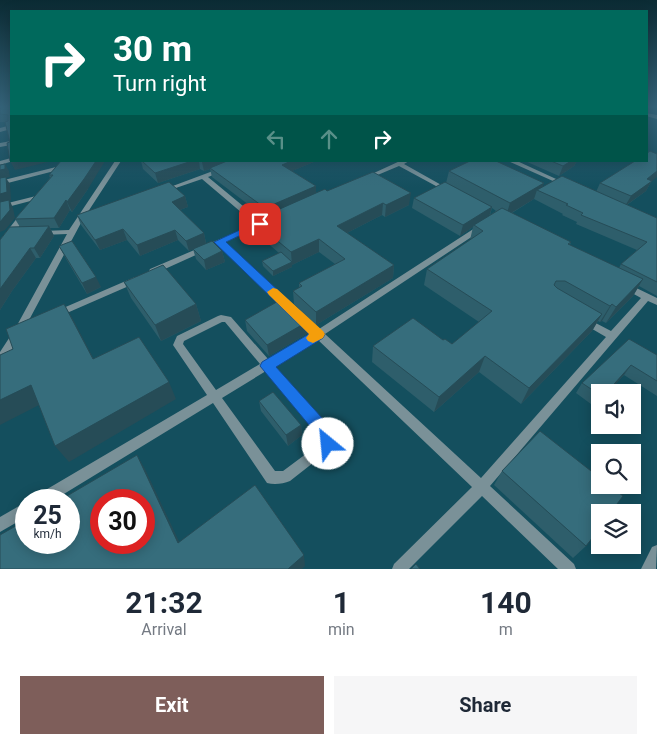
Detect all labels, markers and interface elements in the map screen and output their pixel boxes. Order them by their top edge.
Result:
text: 30 m [113,29,192,70]
icon: right [30,30,95,95]
text: Turn right [113,71,207,96]
icon: left [262,125,290,153]
icon: ahead [315,125,343,153]
icon: right [368,125,396,153]
pin [239,203,281,245]
icon: arrive [246,210,274,238]
map controls [591,384,641,554]
button: sound [591,384,641,434]
position arrow [301,417,353,469]
button: search [591,444,641,494]
speed limit sign: 30 [90,489,155,554]
text: 25 [33,501,62,530]
button: layers [591,504,641,554]
text: km/h [33,527,62,541]
text: 21:32 [125,585,203,620]
text: 1 [333,585,350,620]
text: 140 [480,585,532,620]
text: Arrival [141,620,187,639]
text: min [328,620,355,639]
text: m [499,620,513,639]
button: Exit [20,676,324,734]
button: Share [334,676,637,734]

